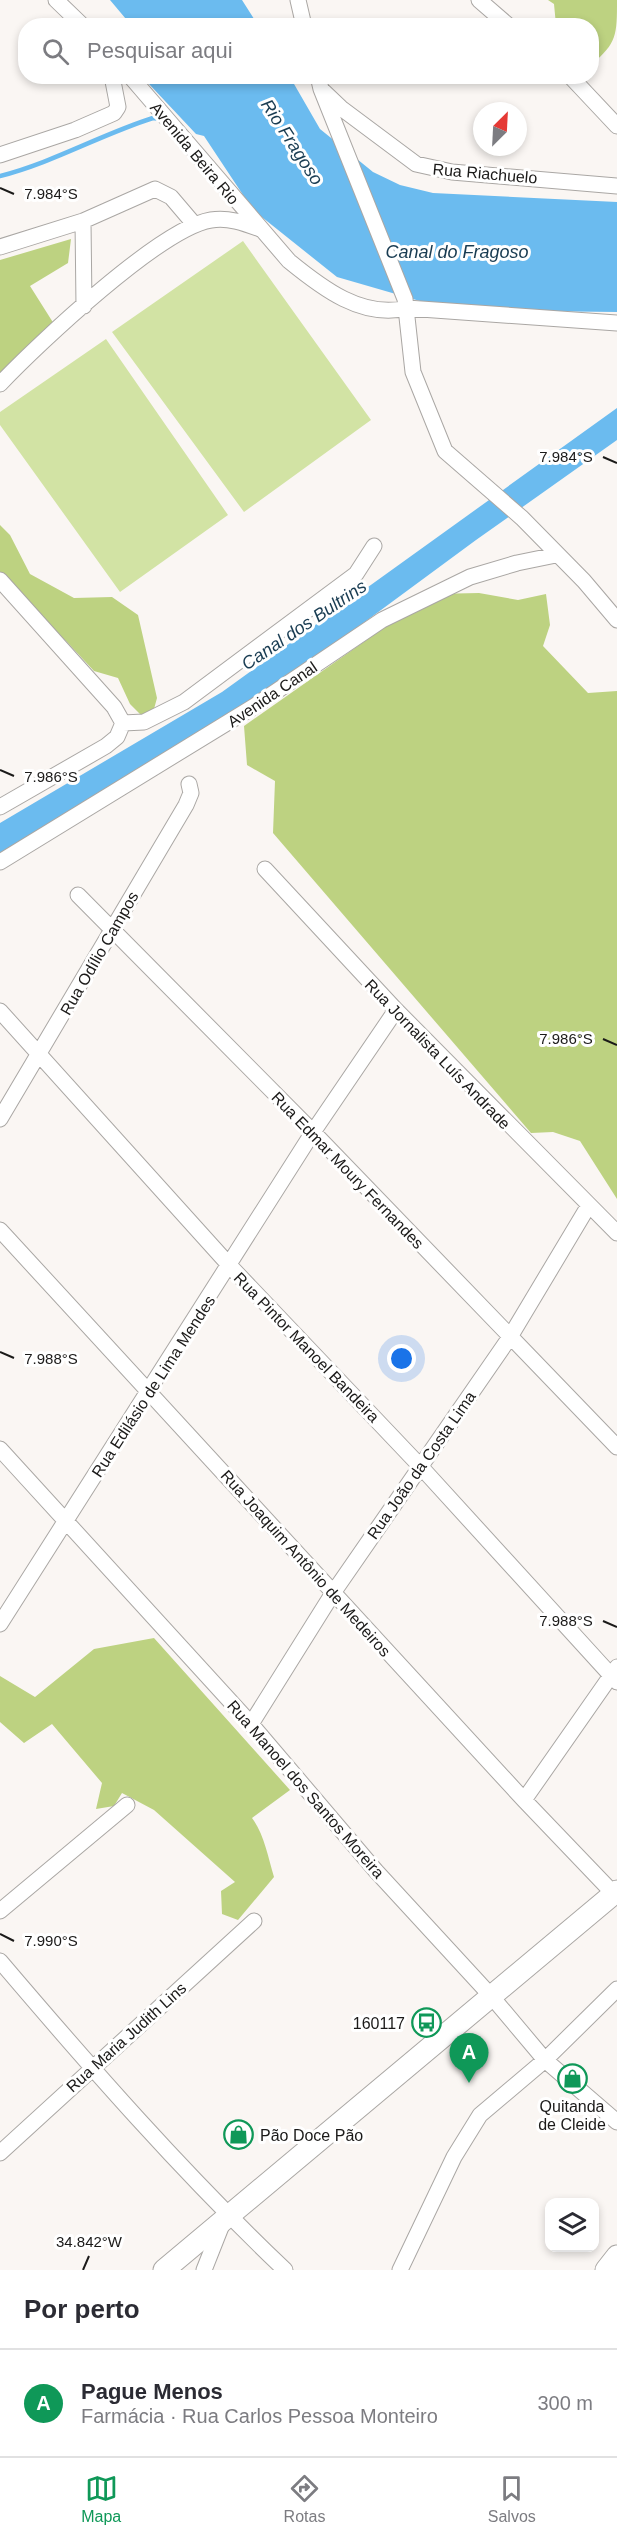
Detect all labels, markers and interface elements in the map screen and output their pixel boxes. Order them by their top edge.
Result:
search box [18,18,599,84]
icon: search [39,35,72,68]
text: Pesquisar aqui [87,38,233,63]
water label: Rio Fragoso [257,95,327,189]
street label: Avenida Beira Rio [147,99,242,208]
north arrow [473,102,527,156]
street label: Rua Riachuelo [432,160,538,187]
text: 7.984°S [24,185,78,202]
water label: Canal do Fragoso [385,242,529,262]
text: 7.984°S [539,448,593,465]
water label: Canal dos Bultrins [238,576,370,674]
street label: Avenida Canal [225,658,320,730]
text: 7.986°S [24,768,78,785]
street label: Rua Odílio Campos [57,889,142,1018]
street label: Rua Jornalista Luís Andrade [362,976,514,1133]
text: 7.986°S [539,1030,593,1047]
street label: Rua Edmar Moury Fernandes [268,1089,427,1252]
street label: Rua Pintor Manoel Bandeira [231,1269,383,1426]
street label: Rua Edilásio de Lima Mendes [88,1293,218,1480]
your location [387,1344,416,1373]
text: 7.988°S [24,1350,78,1367]
street label: Rua João da Costa Lima [364,1388,479,1542]
street label: Rua Joaquim Antônio de Medeiros [217,1467,394,1660]
text: 7.988°S [539,1612,593,1629]
street label: Rua Manoel dos Santos Moreira [224,1697,387,1882]
text: 7.990°S [24,1932,78,1949]
street label: Rua Maria Judith Lins [63,1979,190,2095]
bus stop icon: 160117 [410,2007,442,2039]
place label: 160117 [353,2015,405,2032]
pin: A [450,2034,488,2083]
shop icon: Quitanda de Cleide [556,2062,588,2094]
place label: Quitanda de Cleide [538,2098,606,2133]
shop icon: Pão Doce Pão [223,2119,255,2151]
place label: Pão Doce Pão [260,2127,363,2144]
map controls [545,2198,599,2252]
button: layers [545,2198,599,2252]
text: 34.842°W [56,2233,123,2250]
text: Por perto [24,2294,140,2324]
text: Pague Menos [81,2379,223,2404]
text: A [36,2392,51,2414]
text: 300 m [537,2392,593,2414]
text: Farmácia · Rua Carlos Pessoa Monteiro [81,2405,438,2427]
tab: Mapa [81,2472,121,2526]
tab: Rotas [284,2472,325,2526]
tab: Salvos [488,2472,536,2526]

